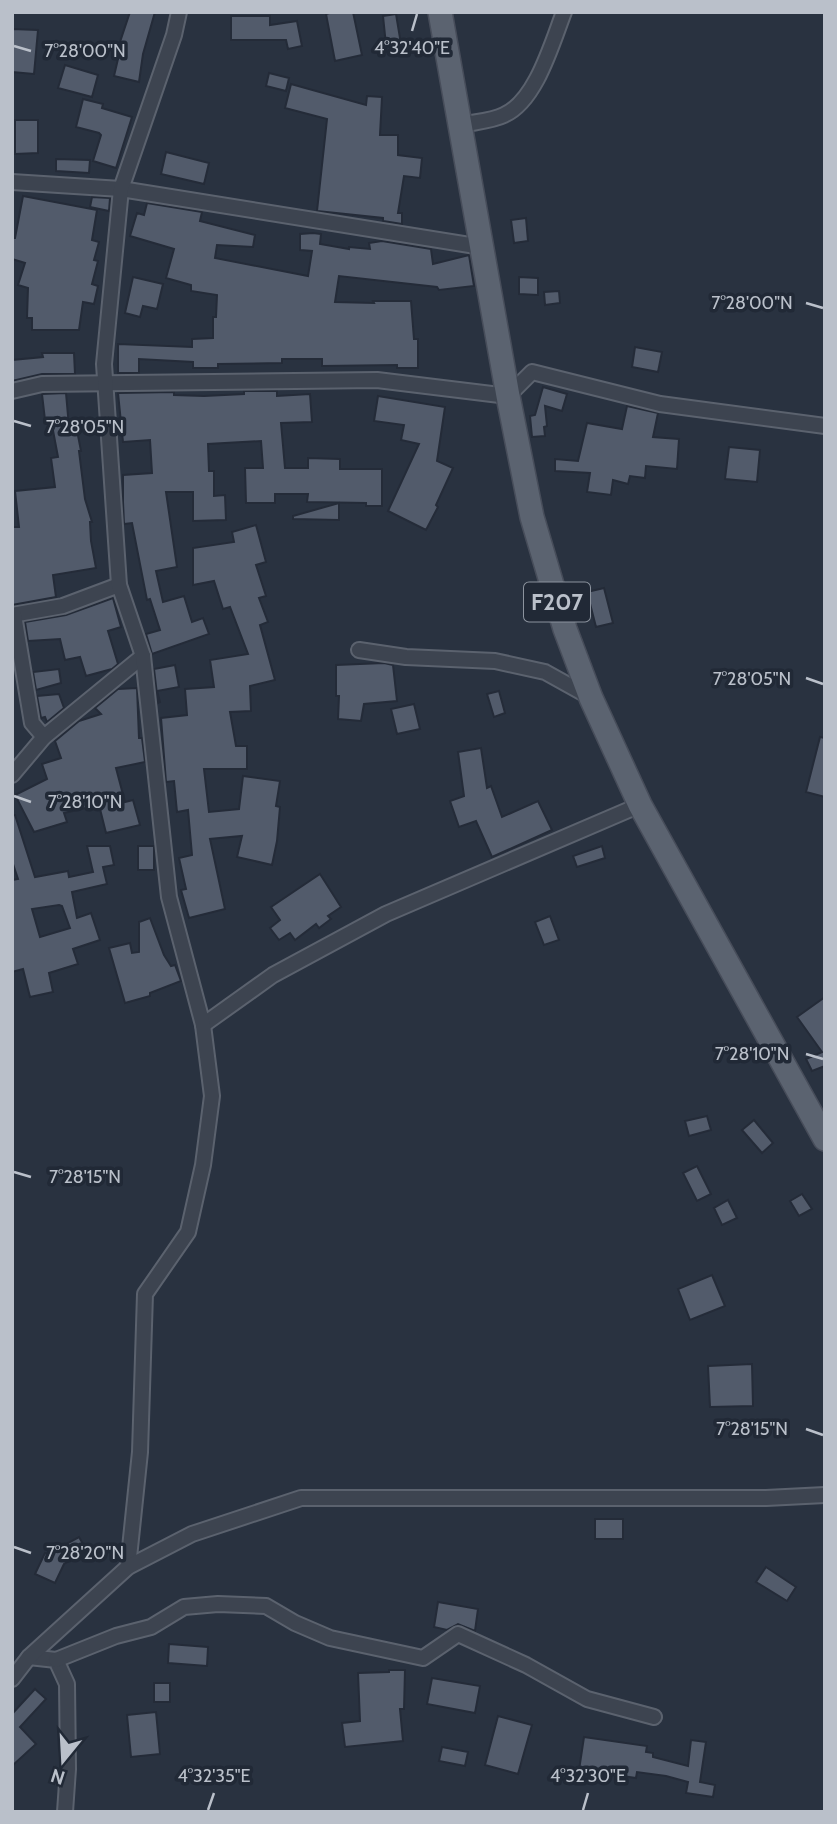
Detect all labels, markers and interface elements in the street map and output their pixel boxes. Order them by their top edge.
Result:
text: 4°32'40"E [374,37,450,59]
text: 7°28'00"N [44,40,126,62]
text: 7°28'00"N [711,292,793,314]
text: 7°28'05"N [46,416,124,438]
road number: F207 [524,582,590,622]
text: 7°28'05"N [713,668,791,690]
text: 7°28'10"N [48,791,122,813]
text: 7°28'10"N [715,1043,789,1065]
text: 7°28'15"N [49,1166,121,1188]
text: 7°28'15"N [716,1418,788,1440]
text: 7°28'20"N [46,1542,124,1564]
north arrow [28,1726,98,1796]
text: N [48,1764,68,1790]
text: 4°32'35"E [178,1765,250,1787]
text: 4°32'30"E [550,1765,626,1787]

